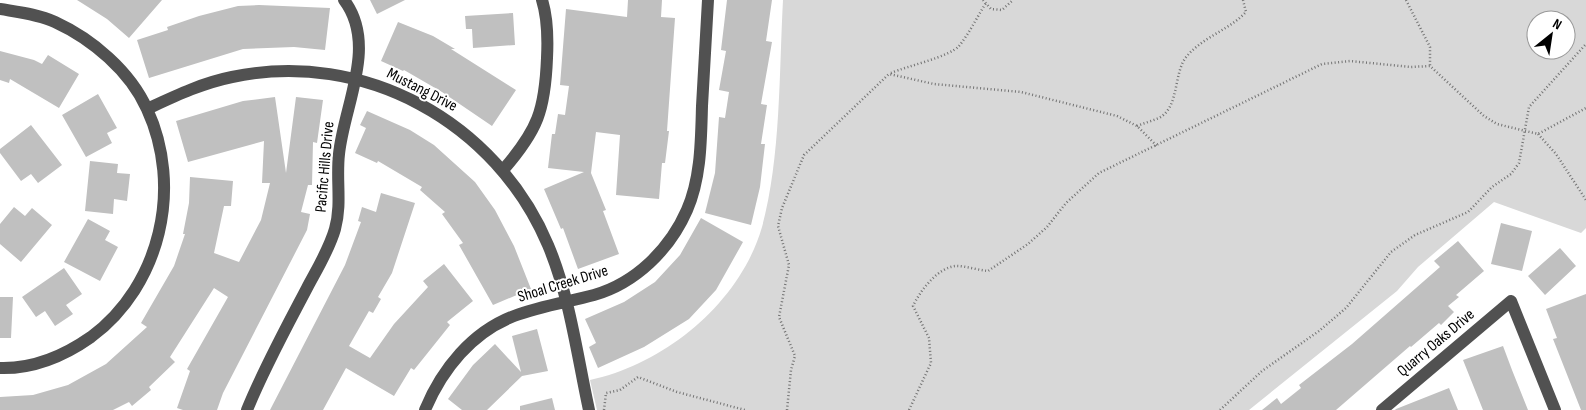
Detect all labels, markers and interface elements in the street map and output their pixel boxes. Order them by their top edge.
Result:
north arrow [1526,10,1576,60]
text: N [1550,15,1565,33]
street label: Mustang Drive [384,64,460,116]
street label: Pacific Hills Drive [312,121,338,213]
street label: Shoal Creek Drive [516,261,610,307]
street label: Quarry Oaks Drive [1394,305,1478,381]

